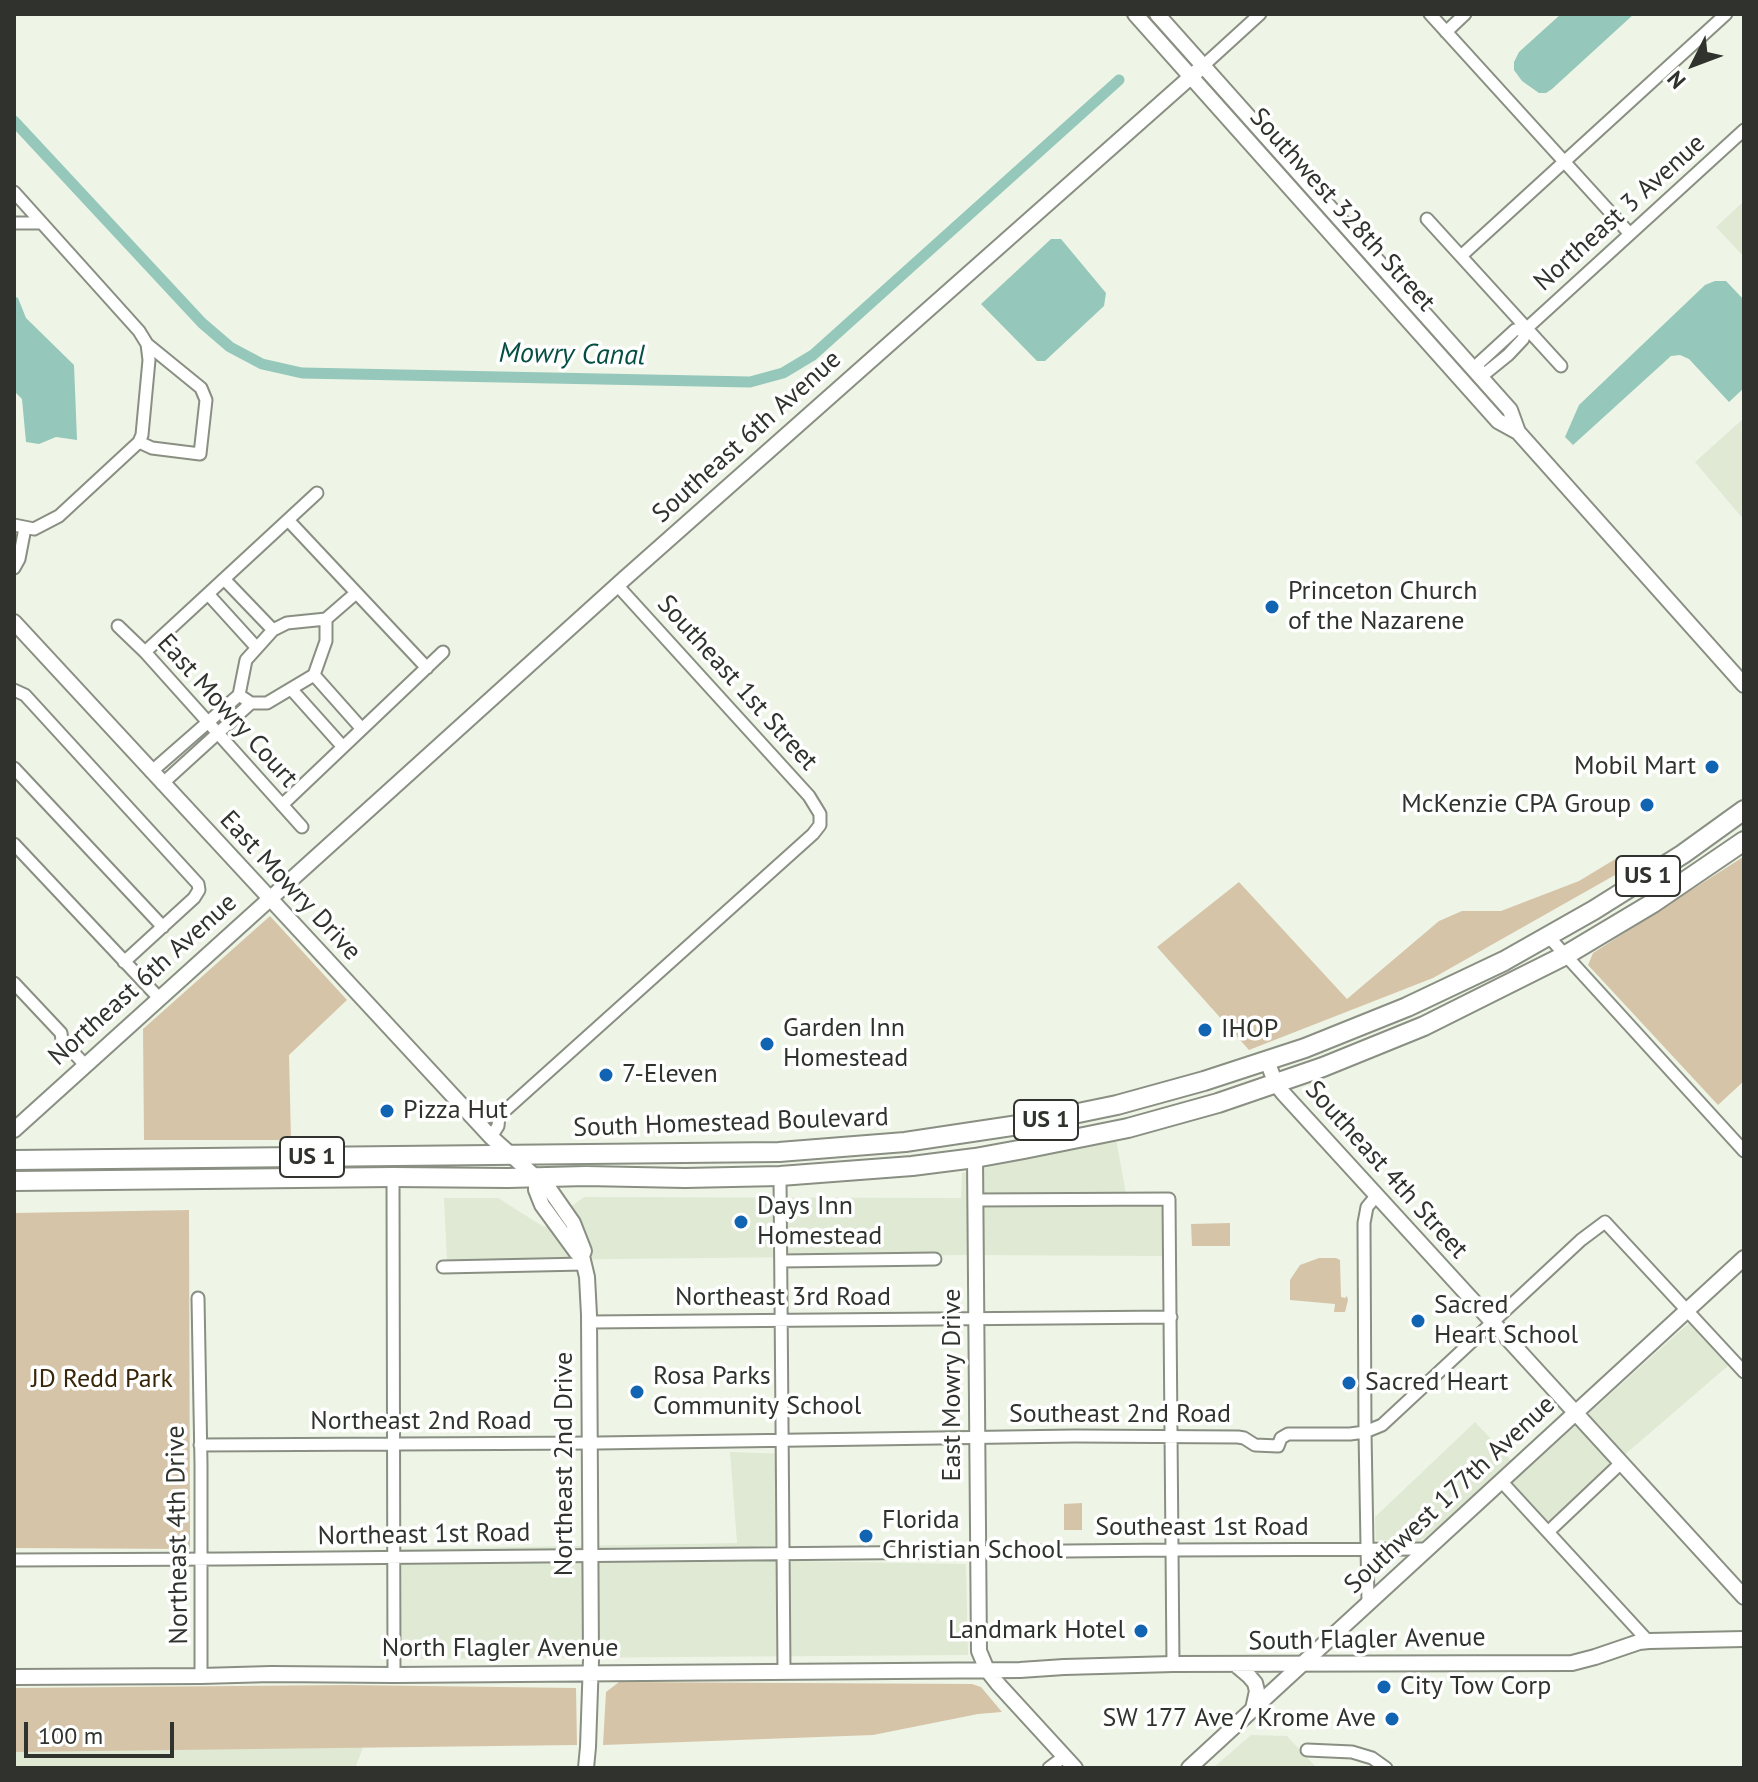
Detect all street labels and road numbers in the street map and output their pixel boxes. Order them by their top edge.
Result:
street label: Southwest 328th Street [1243,102,1441,318]
street label: Northeast 3 Avenue [1528,128,1712,298]
street label: Southeast 6th Avenue [646,344,848,530]
street label: Southeast 1st Street [650,589,824,777]
street label: East Mowry Court [150,628,304,794]
street label: East Mowry Drive [213,805,367,967]
road number: US 1 [1616,856,1680,896]
street label: Northeast 6th Avenue [43,887,243,1073]
street label: Southeast 4th Street [1298,1075,1474,1265]
road number: US 1 [1014,1100,1078,1140]
street label: South Homestead Boulevard [573,1102,889,1144]
road number: US 1 [280,1137,344,1177]
street label: Northeast 3rd Road [675,1282,891,1314]
street label: East Mowry Drive [937,1288,969,1482]
street label: Northeast 2nd Drive [549,1352,581,1576]
street label: Southwest 177th Avenue [1338,1389,1562,1601]
street label: Southeast 2nd Road [1009,1399,1231,1431]
street label: Northeast 2nd Road [310,1406,532,1438]
street label: Northeast 4th Drive [160,1425,196,1645]
street label: Southeast 1st Road [1095,1512,1309,1544]
street label: Northeast 1st Road [317,1518,531,1552]
street label: South Flagler Avenue [1248,1622,1486,1658]
street label: North Flagler Avenue [382,1633,618,1665]

